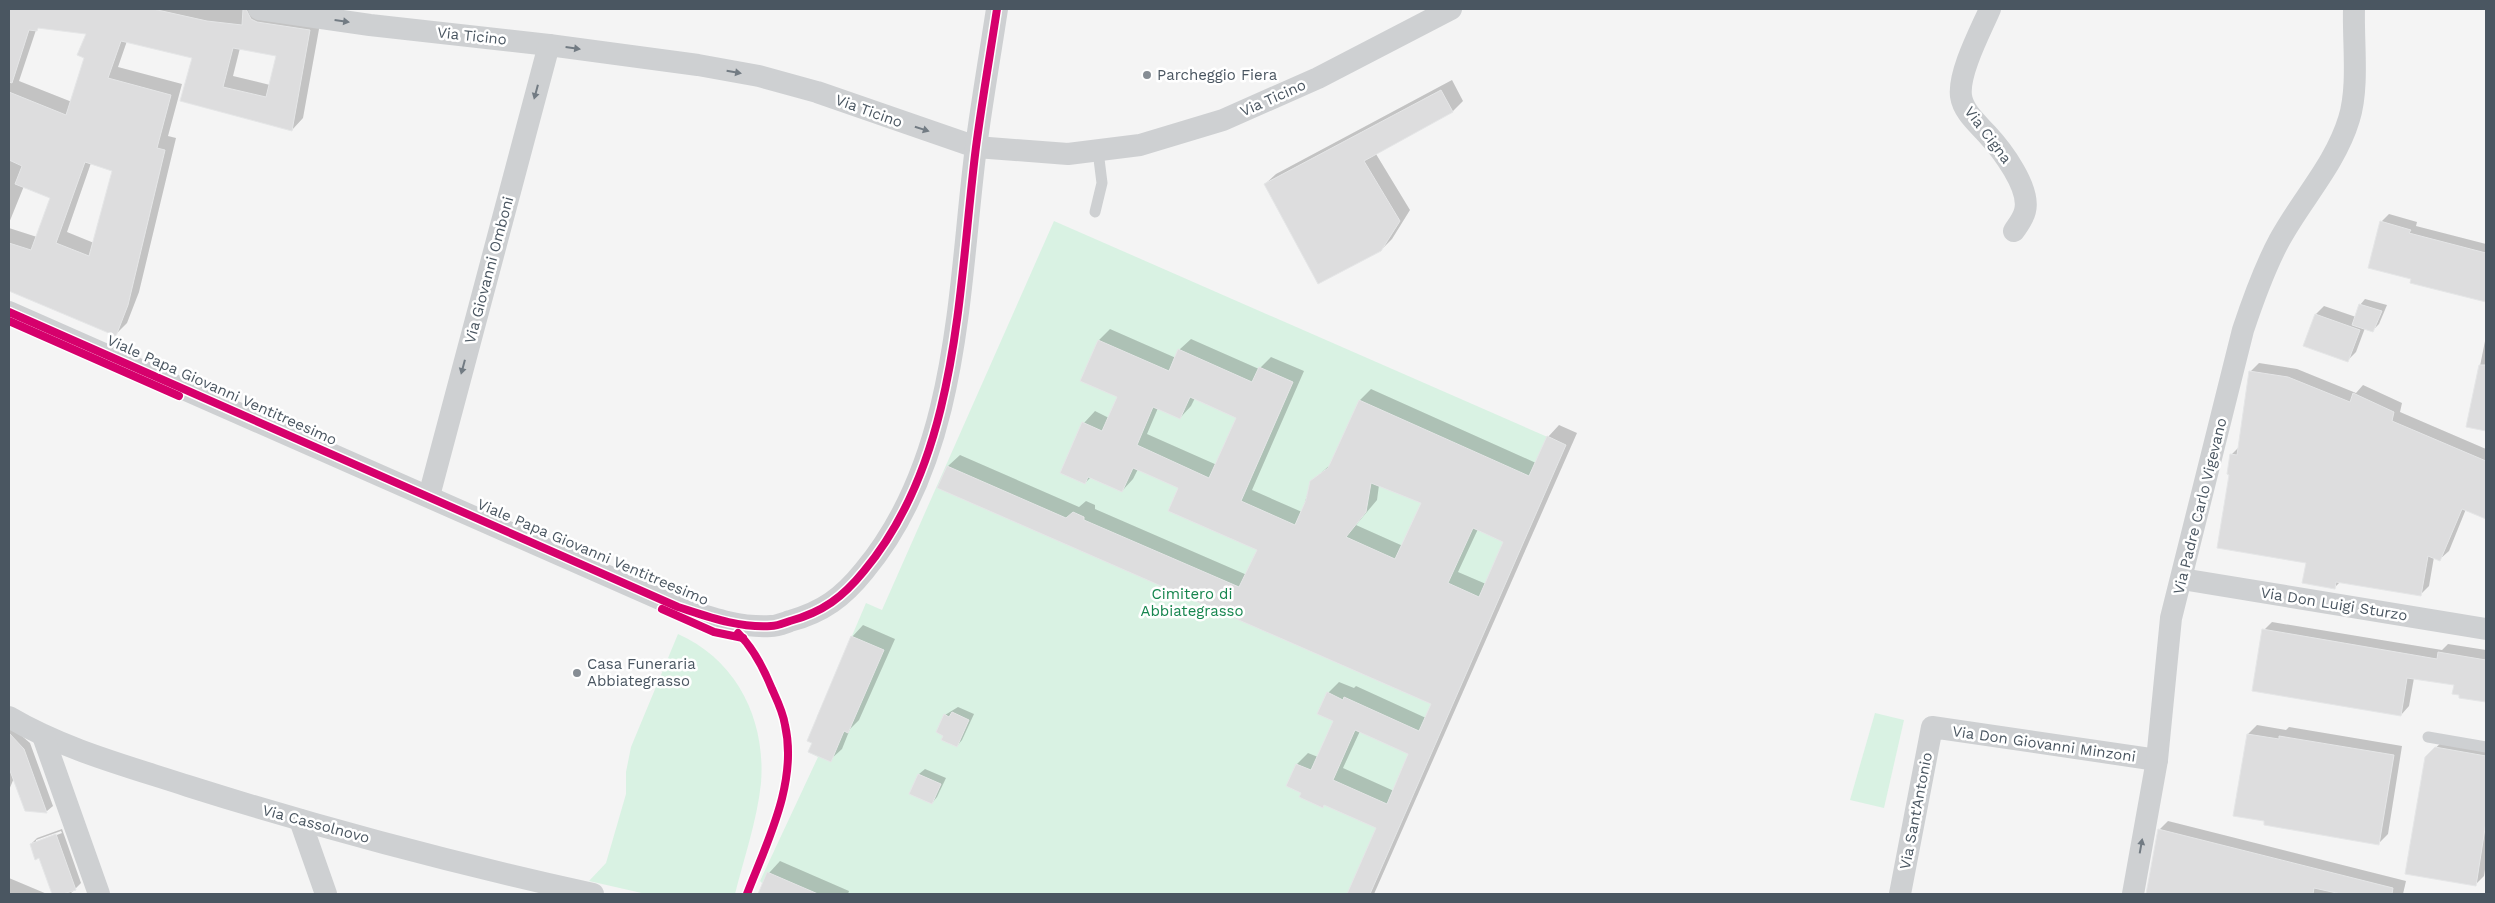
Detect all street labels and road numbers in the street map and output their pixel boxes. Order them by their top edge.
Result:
street label: Via Ticino [436,23,508,49]
street label: Via Ticino [1237,76,1309,120]
street label: Via Ticino [833,91,905,131]
street label: Via Cigna [1961,103,2016,168]
street label: Via Giovanni Omboni [461,194,517,346]
street label: Viale Papa Giovanni Ventitreesimo [104,331,340,449]
street label: Via Padre Carlo Vigevano [2169,416,2231,596]
street label: Viale Papa Giovanni Ventitreesimo [475,495,711,609]
street label: Via Don Luigi Sturzo [2259,583,2409,625]
street label: Via Don Giovanni Minzoni [1951,722,2137,766]
street label: Via Sant'Antonio [1896,751,1936,871]
street label: Via Cassolnovo [260,801,372,847]

